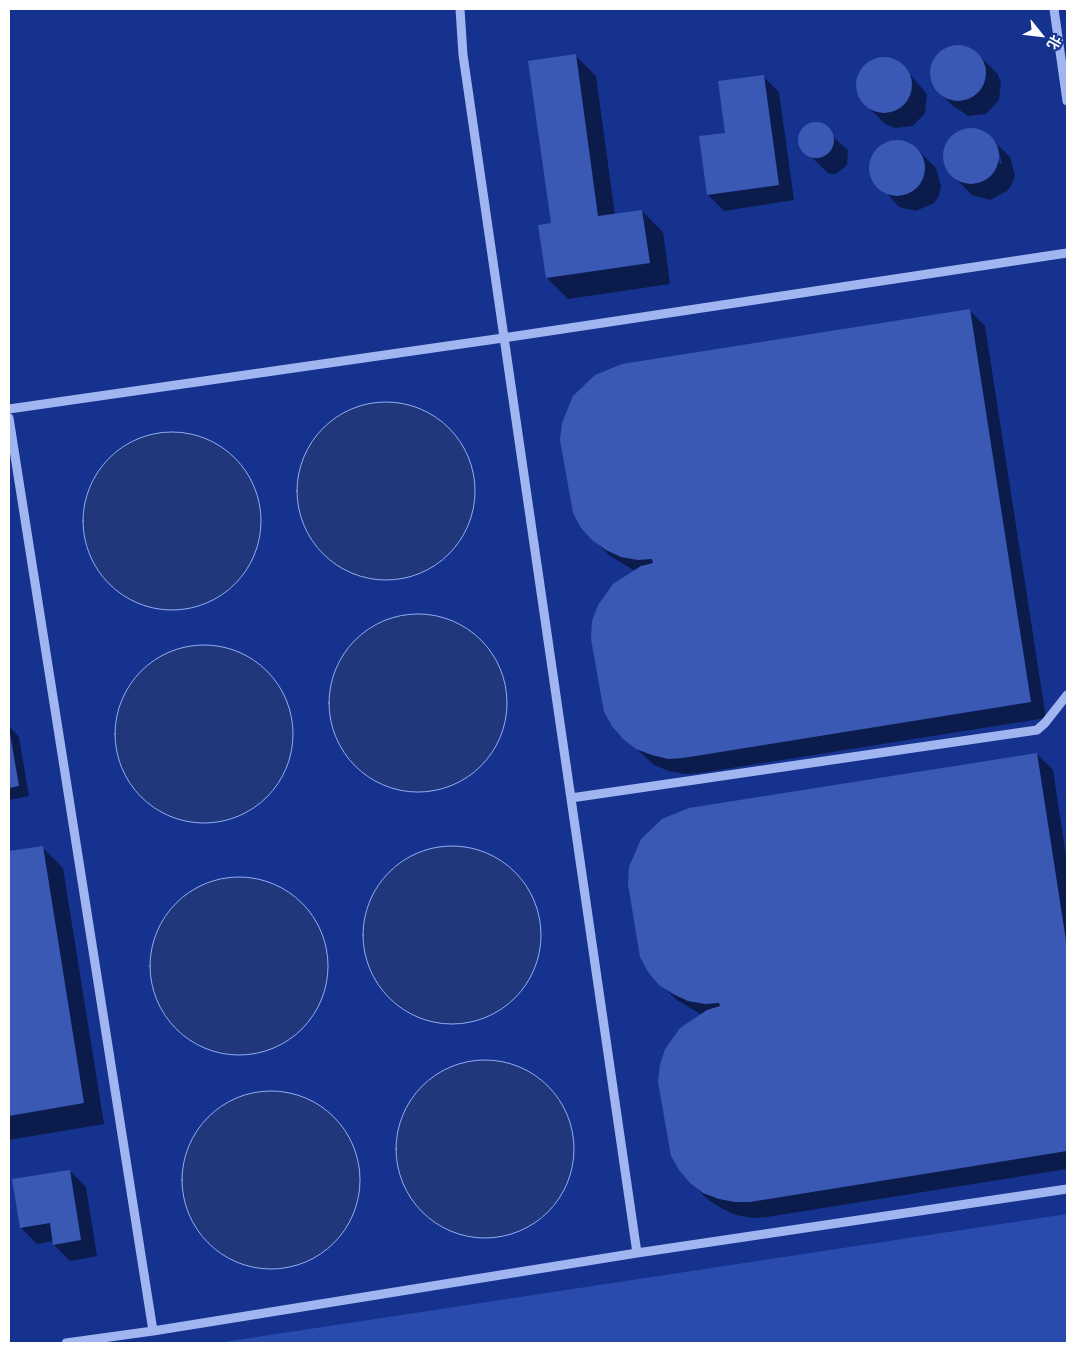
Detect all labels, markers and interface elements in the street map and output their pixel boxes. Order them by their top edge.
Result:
north arrow [1016,10,1066,60]
text: 北 [1043,32,1065,53]

